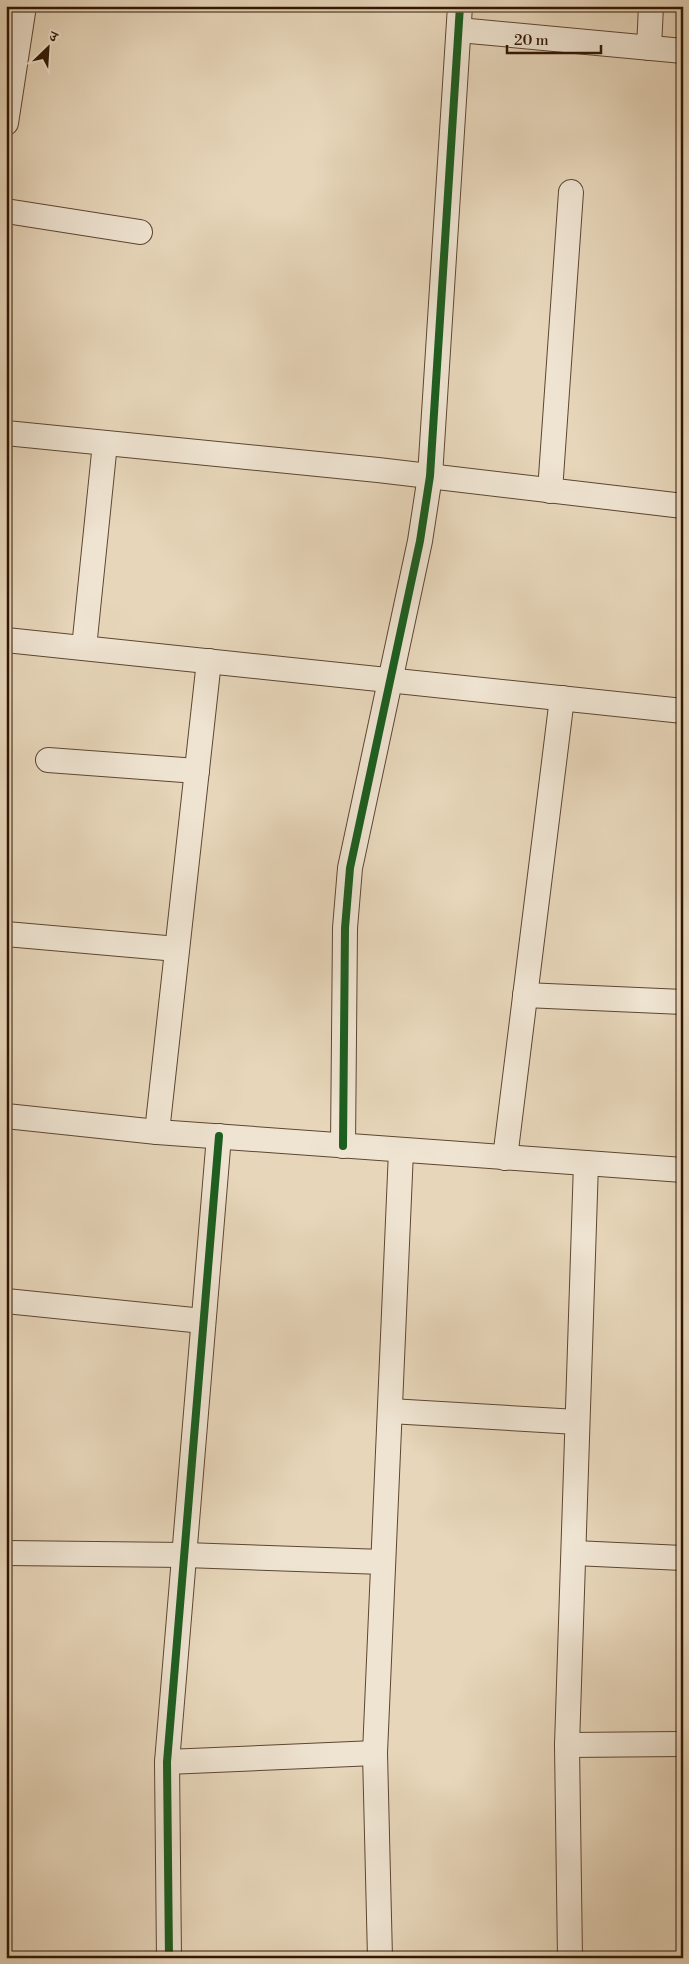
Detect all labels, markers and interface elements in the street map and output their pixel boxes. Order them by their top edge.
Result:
north arrow [22,22,72,72]
scale bar [507,22,600,54]
text: उ [45,27,61,47]
text: 20 m [514,31,549,50]

